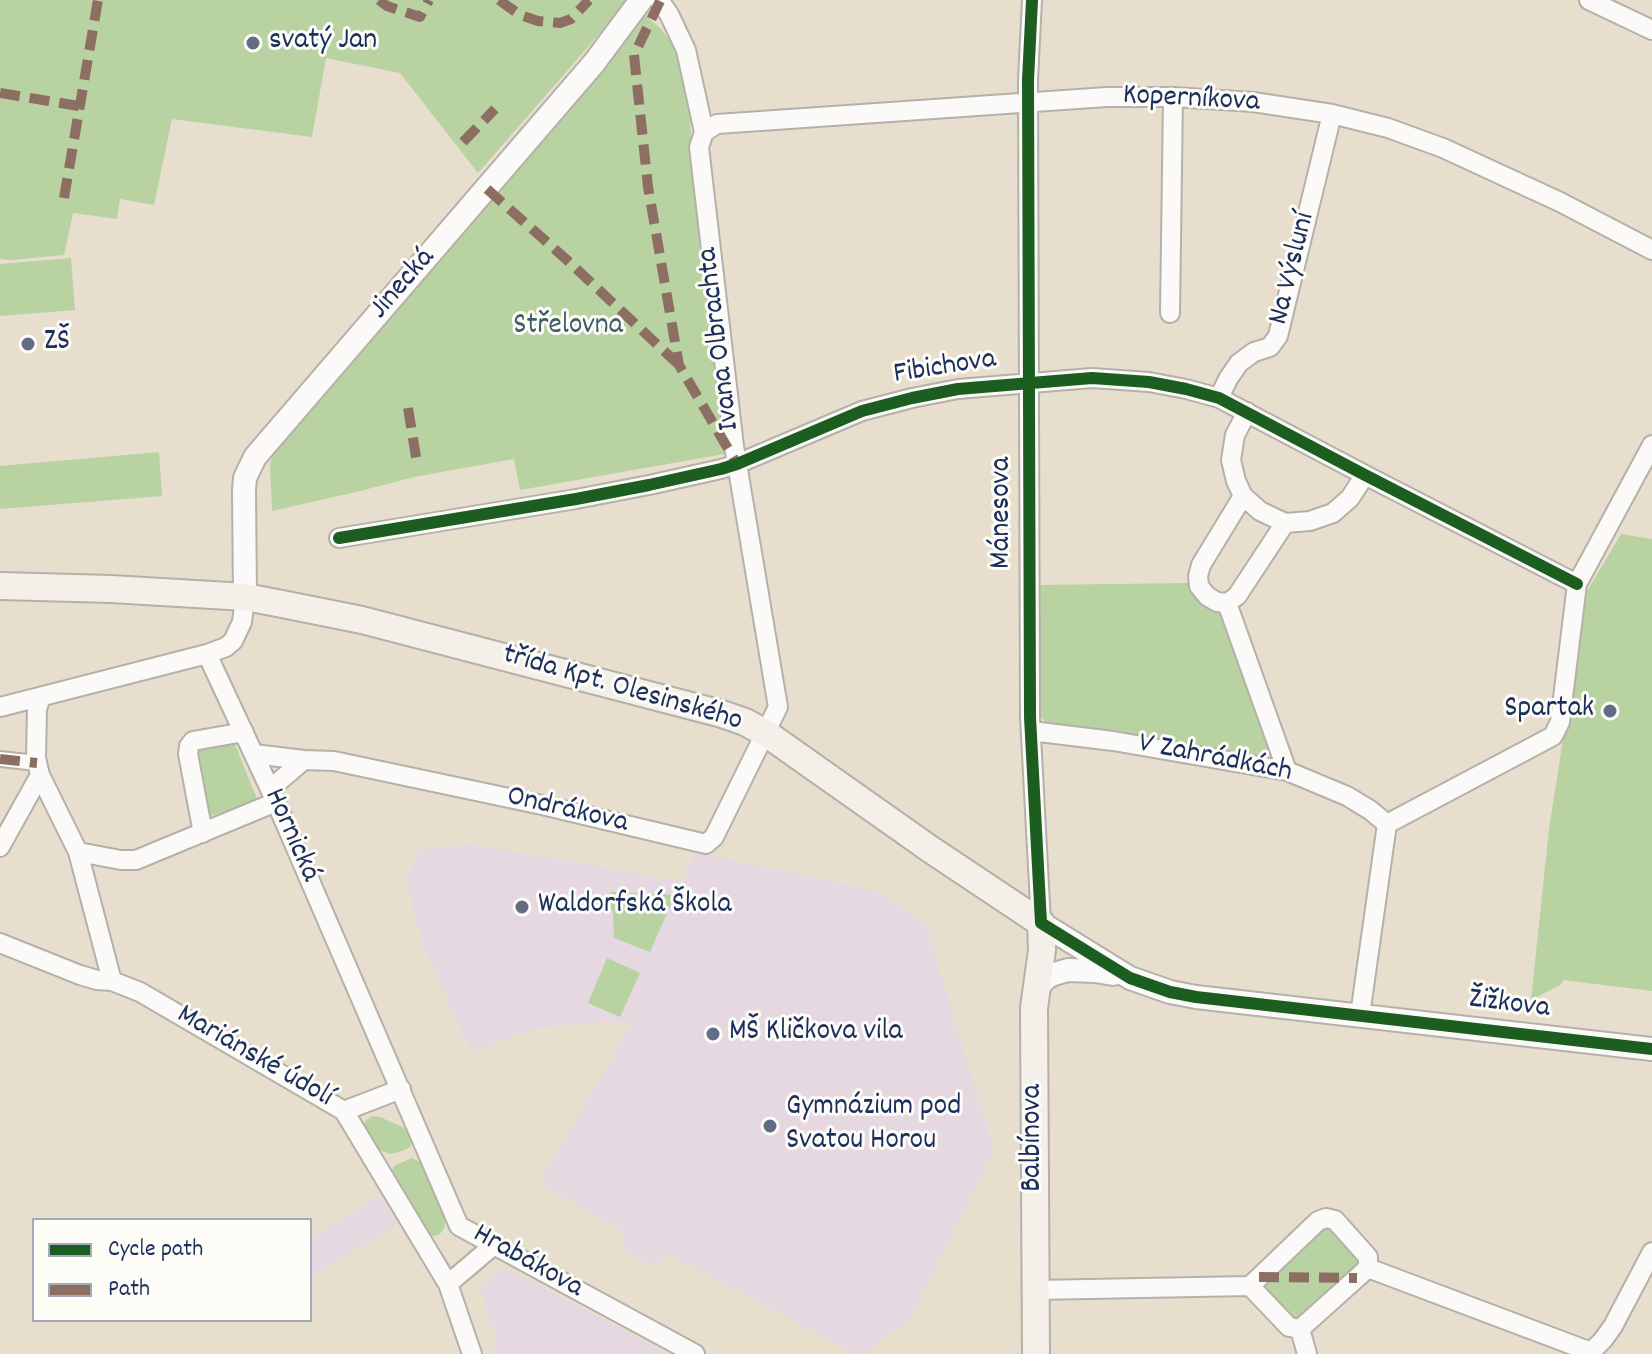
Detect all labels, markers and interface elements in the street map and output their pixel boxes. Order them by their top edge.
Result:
place label: svatý Jan [269,25,377,61]
marker: svatý Jan [244,34,262,52]
street label: Koperníkova [1122,79,1260,123]
street label: Na Výsluní [1263,209,1325,329]
street label: Jinecká [363,242,445,328]
street label: Ivana Olbrachta [692,245,750,433]
park label: Střelovna [513,310,623,346]
place label: ZŠ [44,326,70,362]
marker: ZŠ [19,335,37,353]
street label: Fibichova [891,343,999,395]
street label: Mánesova [986,457,1022,569]
street label: třída Kpt. Olesinského [498,639,746,741]
place label: Spartak [1504,693,1594,729]
marker: Spartak [1601,702,1619,720]
street label: V Zahrádkách [1135,727,1295,793]
street label: Ondrákova [503,781,631,843]
street label: Hornická [254,784,326,888]
place label: Waldorfská Škola [538,889,731,925]
marker: Waldorfská Škola [513,898,531,916]
street label: Žižkova [1466,983,1552,1029]
street label: Mariánské údolí [169,999,339,1117]
place label: MŠ Kličkova vila [729,1016,903,1052]
marker: MŠ Kličkova vila [704,1025,722,1043]
street label: Balbínova [1017,1084,1053,1192]
place label: Gymnázium pod Svatou Horou [786,1091,961,1162]
marker: Gymnázium pod Svatou Horou [761,1117,779,1135]
legend [32,1218,312,1322]
street label: Hrabákova [465,1218,589,1308]
text: Cycle path [108,1233,203,1267]
text: Path [108,1273,150,1307]

